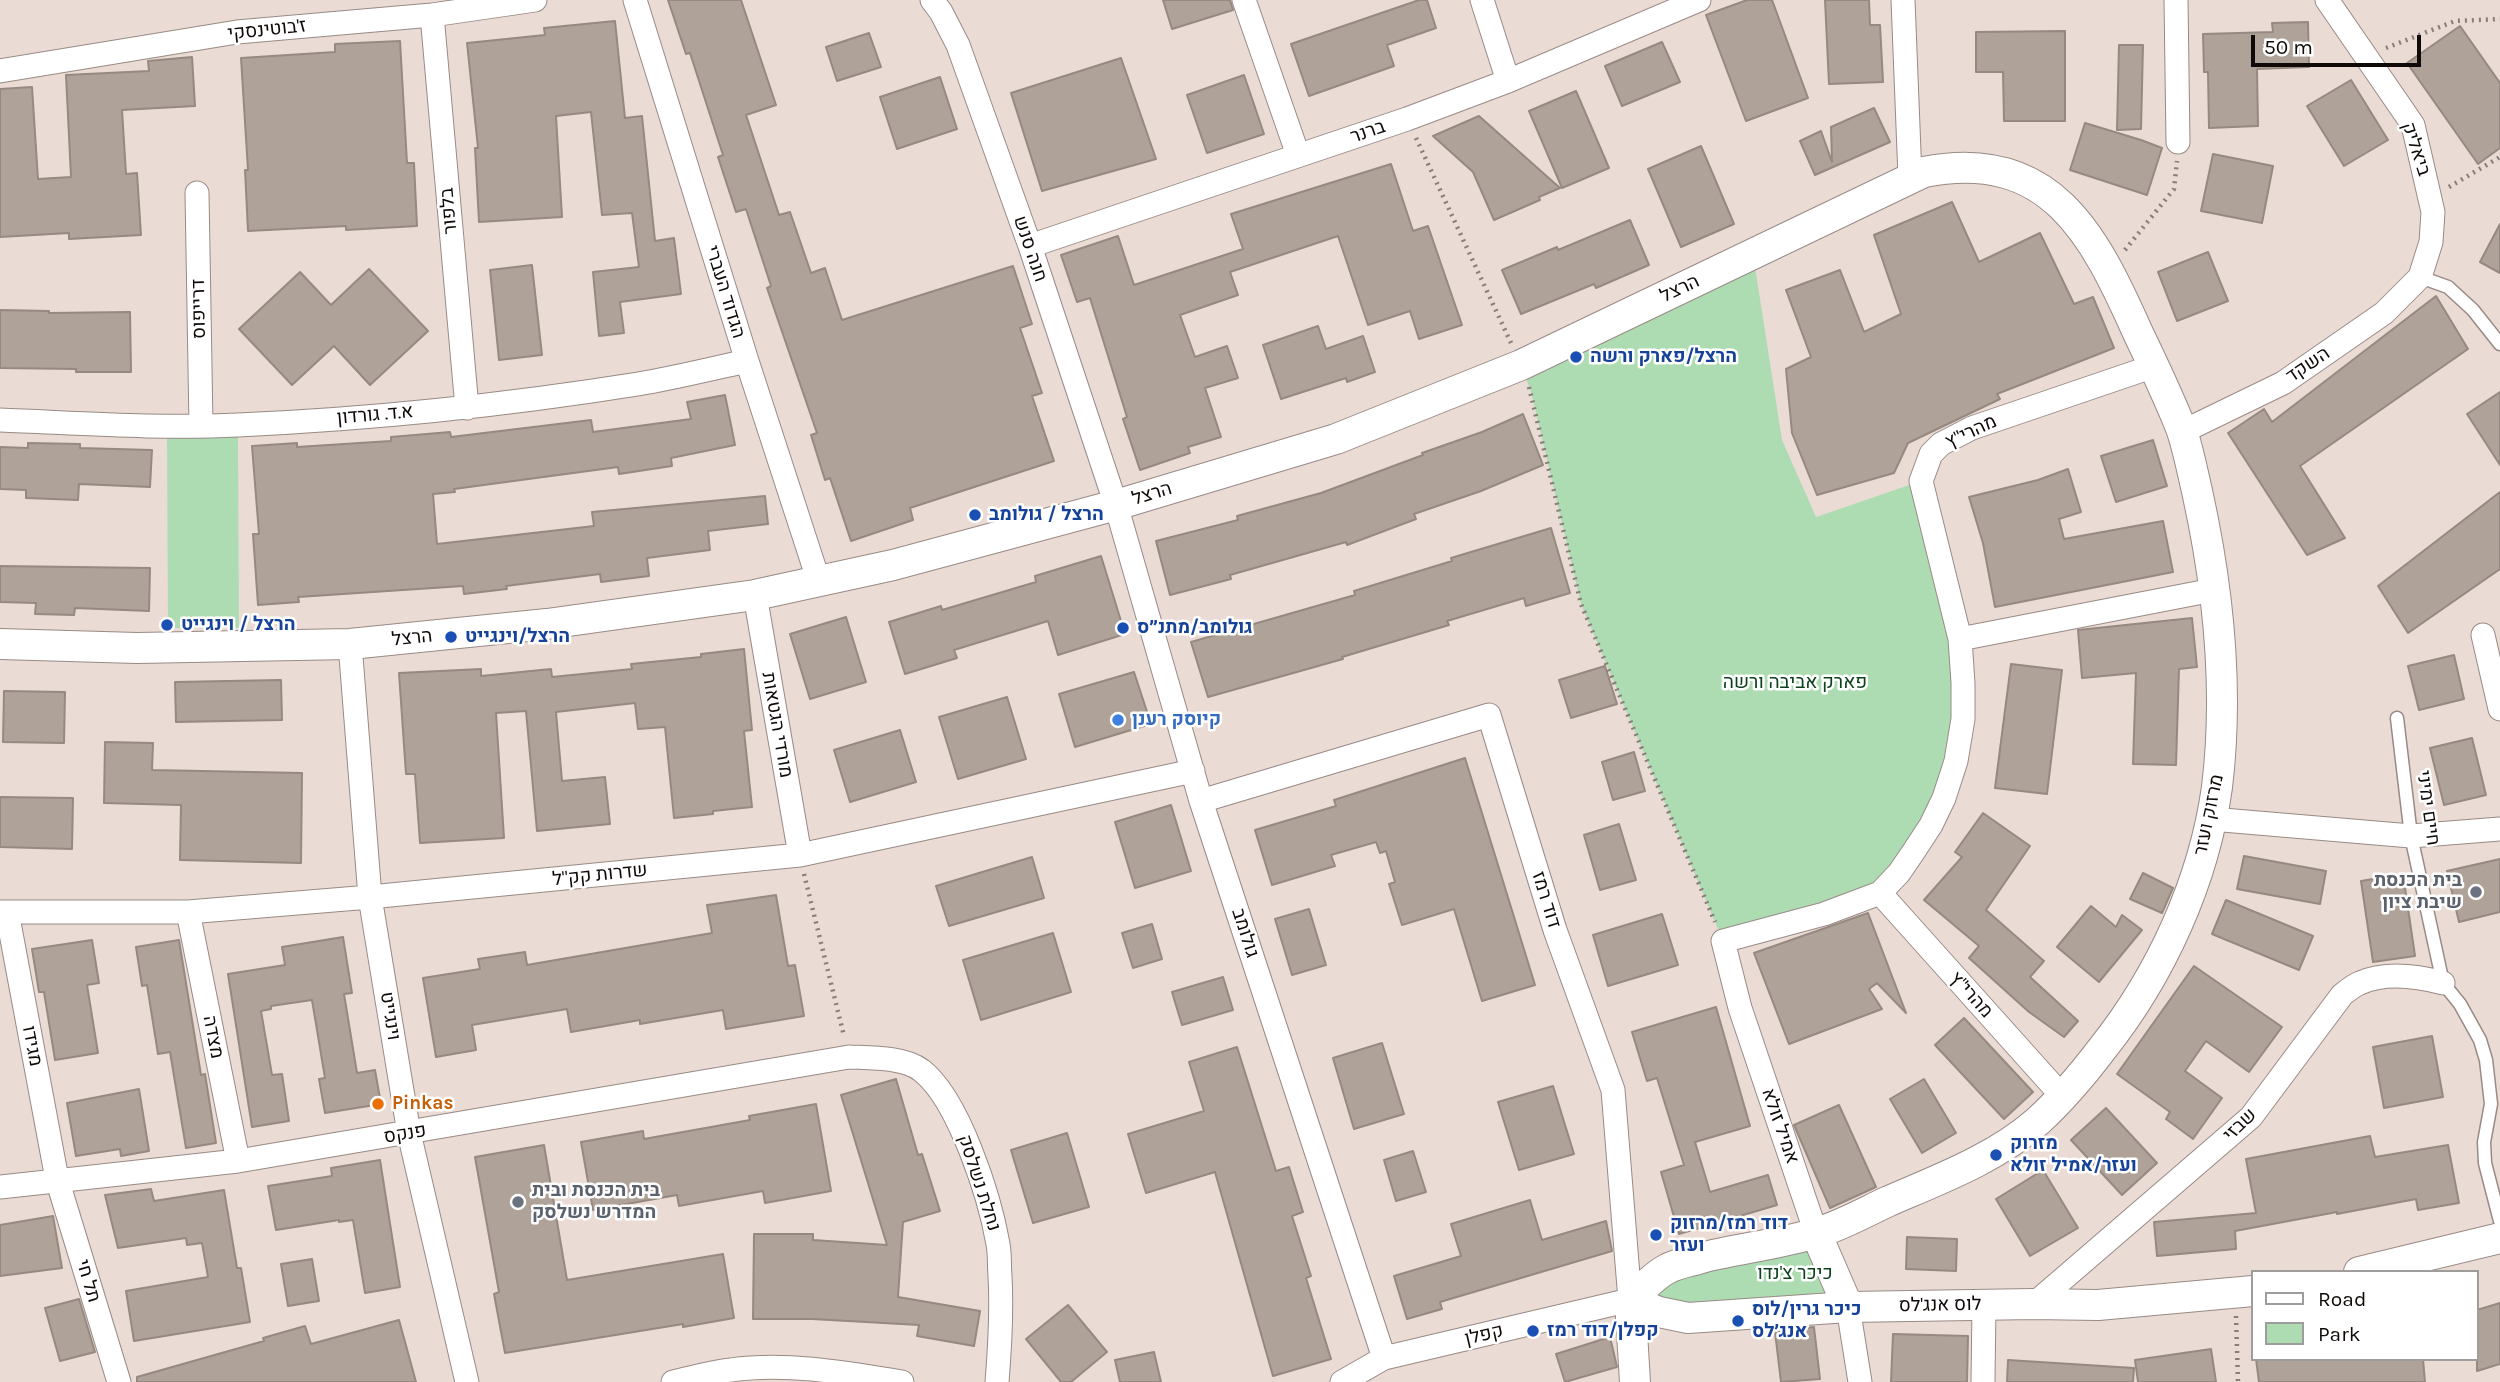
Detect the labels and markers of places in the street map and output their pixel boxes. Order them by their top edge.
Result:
place label: הרצל/פארק ורשה [1590,346,1737,368]
marker: הרצל/פארק ורשה [1568,349,1584,365]
place label: הרצל / גולומב [989,504,1104,526]
marker: הרצל / גולומב [967,507,983,523]
place label: הרצל / וינגייט [181,614,296,636]
marker: הרצל / וינגייט [159,617,175,633]
place label: גולומב/מתנ״ס [1137,617,1253,639]
marker: גולומב/מתנ״ס [1115,620,1131,636]
place label: הרצל/וינגייט [465,626,570,648]
marker: הרצל/וינגייט [443,629,459,645]
place label: קיוסק רענן [1132,709,1221,731]
marker: קיוסק רענן [1110,712,1126,728]
place label: בית הכנסת שיבת ציון [2374,870,2462,914]
marker: בית הכנסת שיבת ציון [2468,884,2484,900]
place label: Pinkas [392,1093,453,1115]
marker: Pinkas [370,1096,386,1112]
place label: מזרוק ועזר/אמיל זולא [2010,1133,2137,1177]
marker: מזרוק ועזר/אמיל זולא [1988,1147,2004,1163]
place label: בית הכנסת ובית המדרש נשלסק [532,1180,660,1224]
marker: בית הכנסת ובית המדרש נשלסק [510,1194,526,1210]
place label: דוד רמז/מרזוק ועזר [1670,1213,1788,1257]
marker: דוד רמז/מרזוק ועזר [1648,1227,1664,1243]
place label: כיכר גרין/לוס אנג׳לס [1752,1299,1861,1343]
marker: כיכר גרין/לוס אנג׳לס [1730,1313,1746,1329]
place label: קפלן/דוד רמז [1547,1320,1659,1342]
marker: קפלן/דוד רמז [1525,1323,1541,1339]

